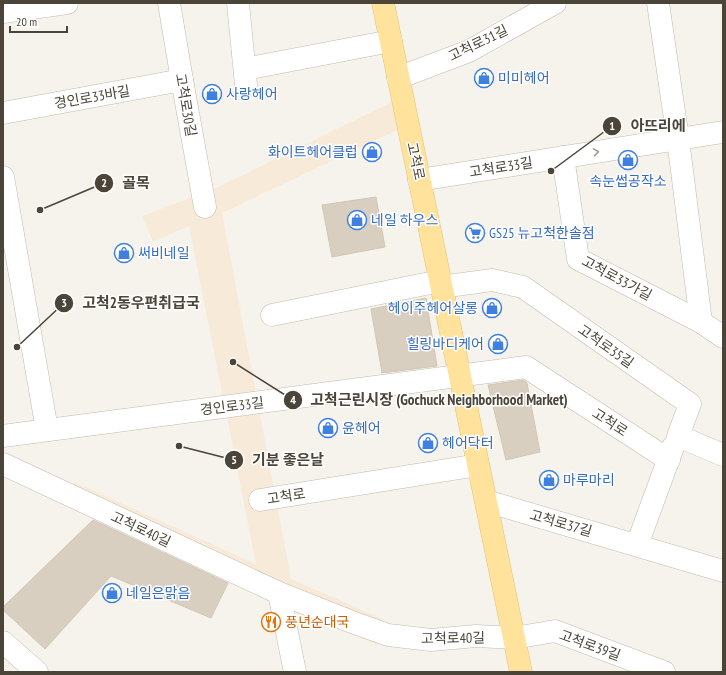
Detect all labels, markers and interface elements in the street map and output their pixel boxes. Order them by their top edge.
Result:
scale bar [10,8,67,34]
text: 20 m [16,14,37,29]
street label: 고척로31길 [445,21,511,65]
shop icon: 미미헤어 [473,67,495,89]
place label: 미미헤어 [498,69,550,87]
street label: 고척로30길 [172,72,200,138]
street label: 경인로33바길 [53,81,131,113]
shop icon: 사랑헤어 [201,83,223,105]
place label: 사랑헤어 [226,85,278,103]
callout: 아뜨리에 [602,112,693,139]
text: 아뜨리에 [630,116,686,135]
text: 1 [609,118,615,133]
street label: 고척로 [403,140,429,182]
shop icon: 화이트헤어클럽 [361,141,383,163]
place label: 화이트헤어클럽 [268,143,358,161]
one-way arrow [593,148,599,157]
shop icon: 속눈썹공작소 [617,149,639,171]
street label: 고척로33길 [468,153,534,181]
callout: 골목 [94,169,158,196]
place label: 속눈썹공작소 [589,172,667,190]
text: 골목 [122,173,150,192]
text: 2 [101,175,107,190]
shop icon: 네일 하우스 [346,209,368,231]
place label: 네일 하우스 [371,211,438,229]
supermarket icon: GS25 뉴고척한솔점 [464,222,486,244]
place label: GS25 뉴고척한솔점 [489,224,595,242]
shop icon: 써비네일 [113,242,135,264]
place label: 써비네일 [138,244,190,262]
street label: 고척로33가길 [579,252,655,304]
callout: 고척2동우편취급국 [54,290,208,317]
text: 고척2동우편취급국 [82,293,200,312]
text: 3 [61,295,67,310]
shop icon: 헤이주헤어살롱 [481,297,503,319]
place label: 헤이주헤어살롱 [388,299,478,317]
street label: 고척로35길 [575,320,637,372]
shop icon: 힐링바디케어 [487,333,509,355]
place label: 힐링바디케어 [407,335,484,353]
callout: 고척근린시장 (Gochuck Neighborhood Market) [283,387,576,414]
text: 고척근린시장 (Gochuck Neighborhood Market) [310,390,568,409]
text: 4 [290,392,296,407]
street label: 경인로33길 [199,393,265,419]
street label: 고척로 [589,404,631,440]
shop icon: 윤헤어 [317,417,339,439]
place label: 윤헤어 [342,419,381,437]
shop icon: 헤어닥터 [417,432,439,454]
place label: 헤어닥터 [442,434,494,452]
callout: 기분 좋은날 [224,447,332,474]
text: 기분 좋은날 [252,450,324,469]
text: 5 [231,452,237,467]
shop icon: 마루마리 [538,469,560,491]
place label: 마루마리 [563,471,615,489]
street label: 고척로 [266,484,307,508]
street label: 고척로37길 [528,506,594,540]
street label: 고척로40길 [108,507,174,551]
shop icon: 네일은맑음 [101,582,123,604]
place label: 네일은맑음 [126,584,191,602]
restaurant icon: 풍년순대국 [260,611,282,633]
place label: 풍년순대국 [285,613,350,631]
street label: 고척로39길 [557,626,623,664]
street label: 고척로40길 [421,628,485,648]

